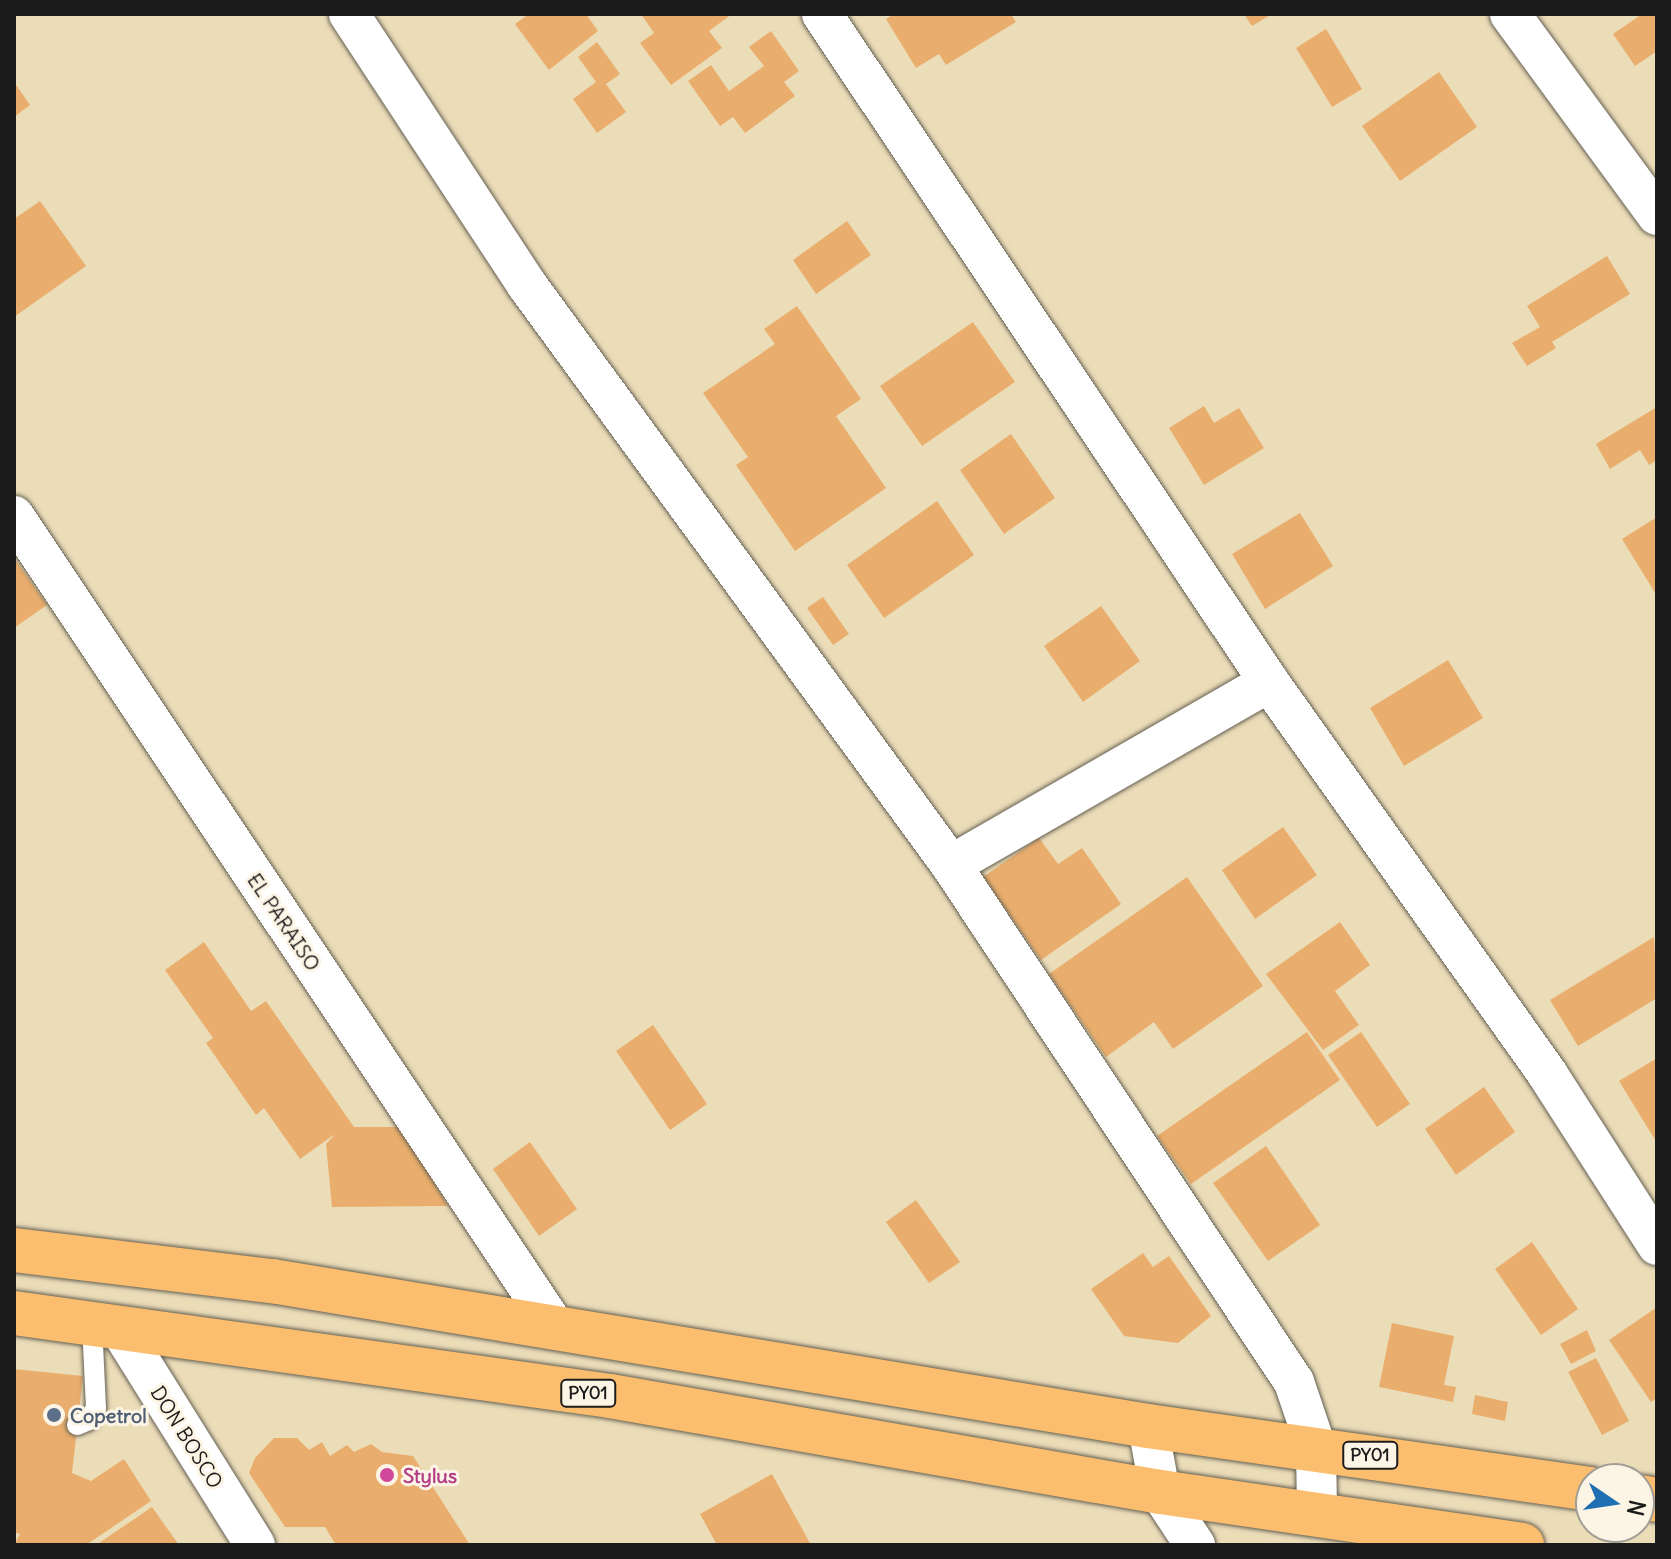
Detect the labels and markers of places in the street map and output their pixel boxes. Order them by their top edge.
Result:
place label: Copetrol [70,1403,147,1427]
marker: Copetrol [45,1406,63,1424]
place label: Stylus [403,1463,457,1487]
marker: Stylus [378,1466,396,1484]

